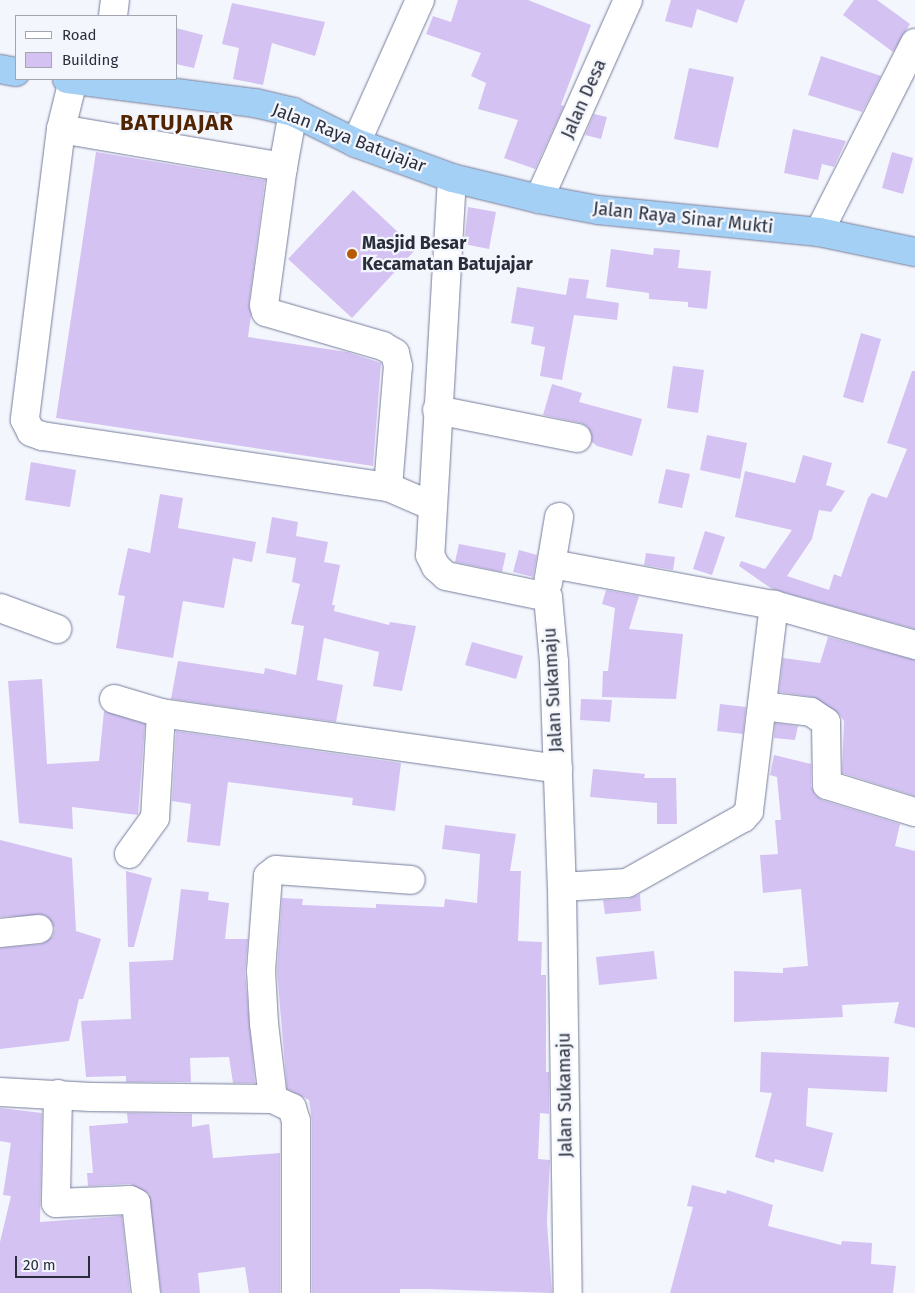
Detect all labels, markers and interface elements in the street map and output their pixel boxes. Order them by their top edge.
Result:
legend [15,15,178,80]
text: Road [62,26,97,44]
text: Building [62,51,118,69]
street label: Jalan Desa [557,56,611,142]
street label: Jalan Raya Batujajar [269,99,429,177]
district label: BATUJAJAR [119,110,235,136]
street label: Jalan Raya Sinar Mukti [592,198,774,238]
place label: Masjid Besar Kecamatan Batujajar [362,233,533,276]
marker: Masjid Besar Kecamatan Batujajar [346,248,358,260]
street label: Jalan Sukamaju [539,627,567,753]
street label: Jalan Sukamaju [553,1032,577,1158]
scale bar [18,1246,92,1278]
text: 20 m [23,1256,56,1274]

